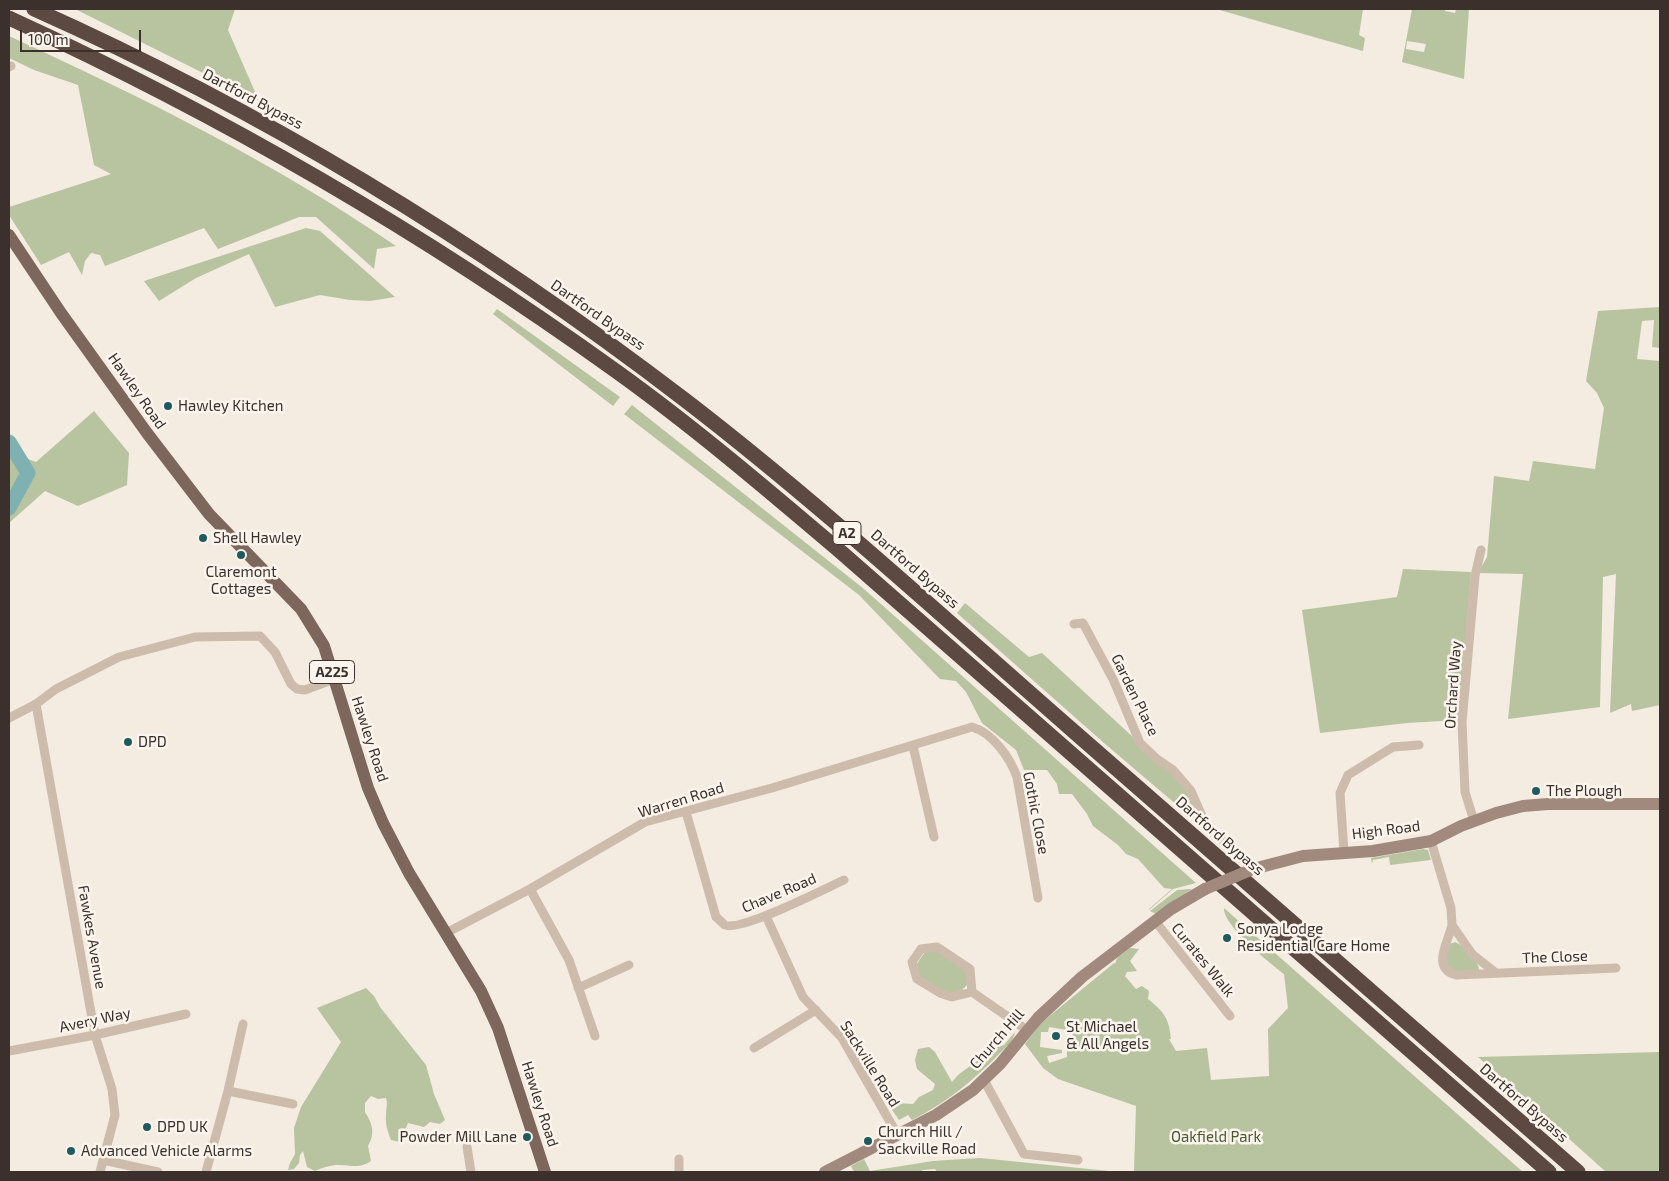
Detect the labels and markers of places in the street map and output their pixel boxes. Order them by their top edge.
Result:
place label: Hawley Kitchen [178,397,283,415]
marker: Hawley Kitchen [162,400,174,412]
place label: Shell Hawley [213,529,301,547]
marker: Shell Hawley [197,532,209,544]
marker: Claremont Cottages [235,549,247,561]
place label: Claremont Cottages [205,563,277,598]
place label: DPD [138,733,167,751]
marker: DPD [122,736,134,748]
place label: The Plough [1546,782,1622,800]
marker: The Plough [1530,785,1542,797]
place label: Sonya Lodge Residential Care Home [1237,920,1390,955]
marker: Sonya Lodge Residential Care Home [1221,932,1233,944]
place label: St Michael & All Angels [1066,1018,1149,1053]
marker: St Michael & All Angels [1050,1030,1062,1042]
place label: DPD UK [157,1118,208,1136]
marker: DPD UK [141,1121,153,1133]
place label: Church Hill / Sackville Road [878,1123,976,1158]
place label: Powder Mill Lane [400,1128,517,1146]
marker: Powder Mill Lane [521,1131,533,1143]
marker: Church Hill / Sackville Road [862,1135,874,1147]
place label: Advanced Vehicle Alarms [81,1142,252,1160]
marker: Advanced Vehicle Alarms [65,1145,77,1157]

